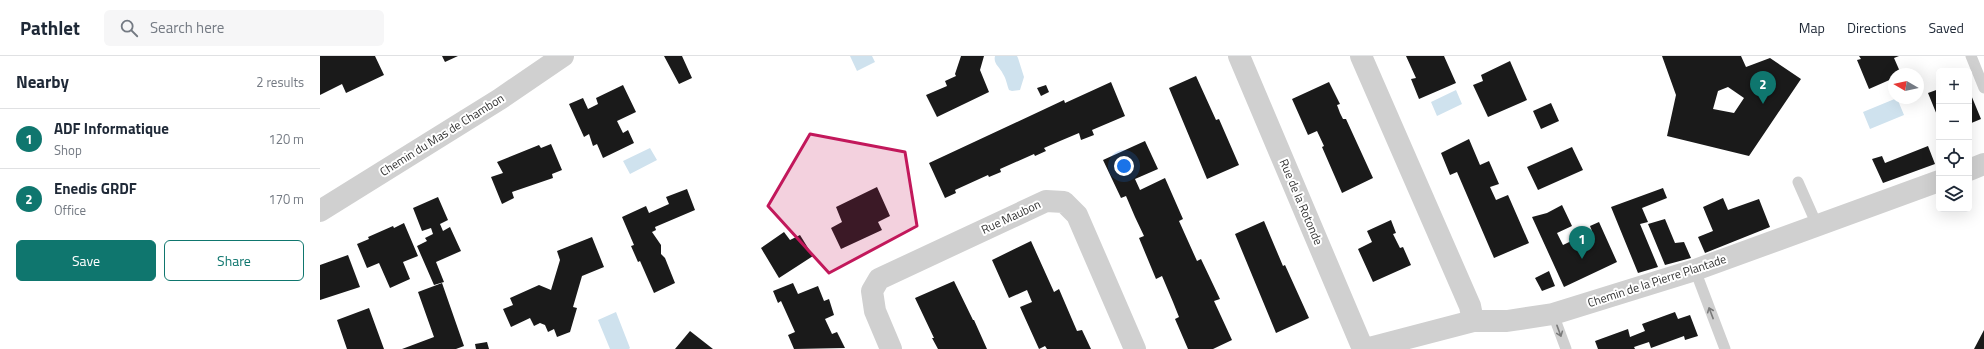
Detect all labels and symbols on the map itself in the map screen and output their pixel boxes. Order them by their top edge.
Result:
north arrow [1888,68,1924,104]
pin: 2 [1750,71,1776,104]
street label: Chemin du Mas de Chambon [376,88,508,181]
your location [1114,156,1134,176]
street label: Rue de la Rotonde [1275,156,1328,248]
street label: Rue Maubon [978,194,1044,239]
pin: 1 [1569,226,1595,259]
street label: Chemin de la Pierre Plantade [1585,249,1729,312]
one-way arrow [1707,307,1715,319]
one-way arrow [1556,325,1564,337]

